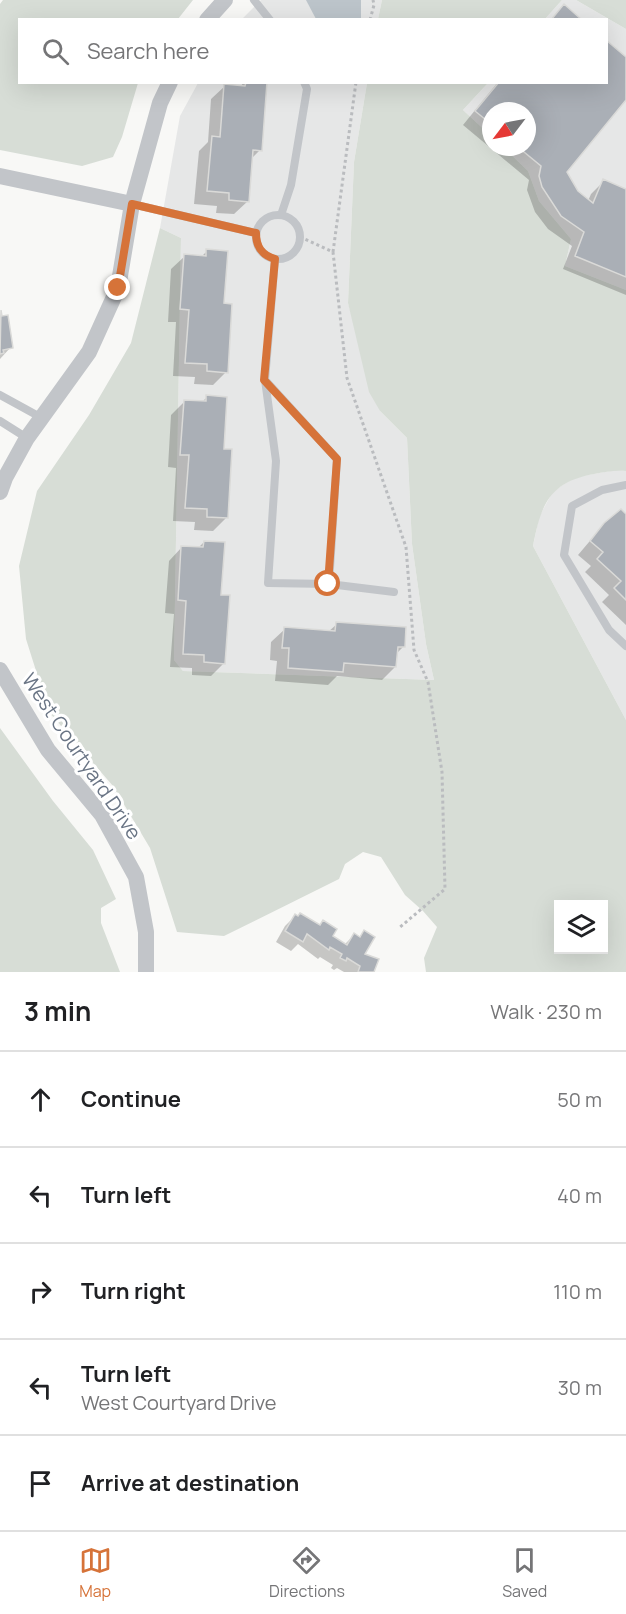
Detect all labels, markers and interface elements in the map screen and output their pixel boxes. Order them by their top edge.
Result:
search box [18,18,608,84]
icon: search [39,35,72,68]
text: Search here [87,36,209,66]
north arrow [482,102,536,156]
route end [104,274,130,300]
route start [314,570,340,596]
street label: West Courtyard Drive [16,667,148,845]
map controls [554,900,608,954]
button: layers [554,900,608,954]
text: 3 min [24,993,91,1029]
text: Walk · 230 m [490,998,602,1025]
icon: ahead [24,1083,57,1116]
text: Continue [81,1084,181,1114]
text: 50 m [557,1086,602,1113]
icon: left [24,1179,57,1212]
text: Turn left [81,1180,171,1210]
text: 40 m [557,1182,602,1209]
icon: right [24,1275,57,1308]
text: Turn right [81,1276,186,1306]
text: 110 m [553,1278,602,1305]
text: Turn left [81,1359,171,1389]
icon: left [24,1371,57,1404]
text: 30 m [558,1374,602,1401]
text: West Courtyard Drive [81,1389,277,1416]
icon: arrive [24,1467,57,1500]
text: Arrive at destination [81,1468,299,1498]
tab: Map [79,1544,112,1602]
tab: Directions [269,1544,345,1602]
tab: Saved [502,1544,547,1602]

